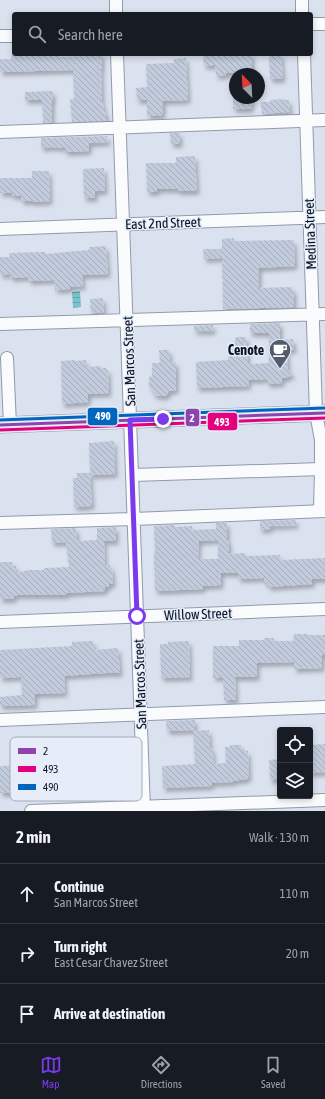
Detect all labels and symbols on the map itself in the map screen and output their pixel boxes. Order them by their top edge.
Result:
north arrow [229,68,265,104]
street label: Medina Street [301,198,319,270]
street label: East 2nd Street [125,214,201,232]
street label: San Marcos Street [119,316,139,406]
cafe icon: Cenote [267,337,293,370]
place label: Cenote [228,342,264,358]
line badge: 490 [87,407,118,426]
line badge: 2 [185,408,200,427]
text: 490 [94,410,111,422]
route end [154,410,172,428]
text: 2 [189,412,195,424]
line badge: 493 [207,412,238,431]
text: 493 [213,416,230,428]
street label: Willow Street [164,605,232,623]
route start [128,607,146,625]
street label: San Marcos Street [130,639,150,729]
legend [10,737,142,801]
text: 2 [43,745,48,757]
text: 493 [43,763,59,775]
text: 490 [43,781,59,793]

